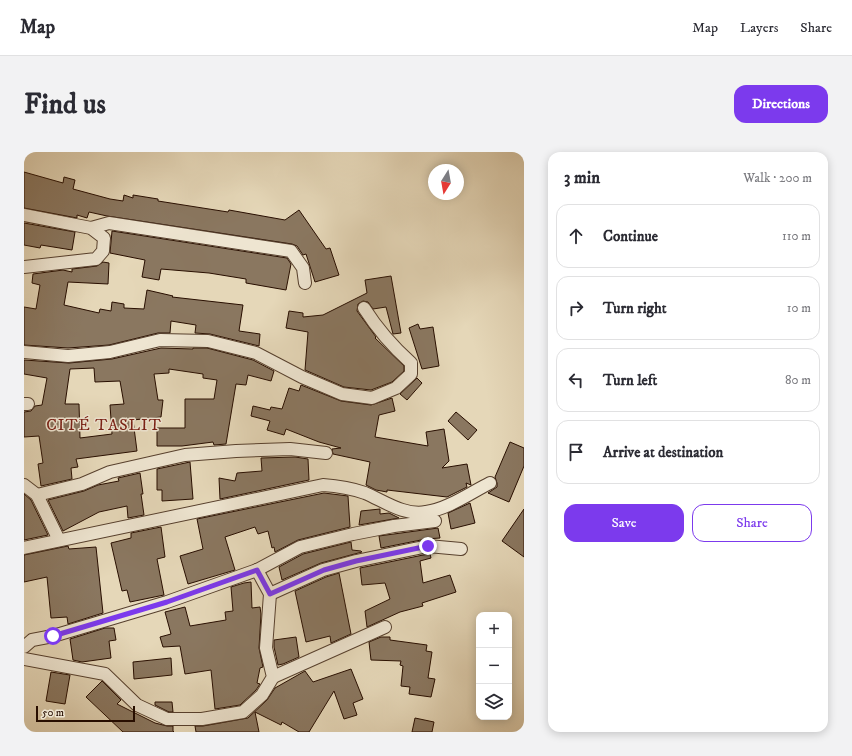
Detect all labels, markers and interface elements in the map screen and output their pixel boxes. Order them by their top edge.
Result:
text: Map [20,16,55,39]
text: Map [692,19,718,37]
text: Layers [740,19,778,37]
text: Share [800,19,832,37]
button: Directions [734,85,828,123]
text: Find us [24,87,106,122]
north arrow [428,164,464,200]
text: 3 min [564,167,600,189]
text: Walk · 200 m [743,170,812,186]
icon: ahead [565,225,587,247]
text: Continue [603,227,658,246]
text: 110 m [782,228,811,244]
icon: right [565,297,587,319]
text: Turn right [603,299,666,318]
text: 10 m [787,300,811,316]
icon: left [565,369,587,391]
text: Turn left [603,371,657,390]
text: 80 m [785,372,811,388]
district label: CITÉ TASLIT [46,415,162,435]
icon: arrive [565,441,587,463]
text: Arrive at destination [603,443,723,462]
button: Save [564,504,684,542]
button: Share [692,504,812,542]
route end [419,537,437,555]
map controls [476,612,512,720]
button: + [476,612,512,648]
route start [44,627,62,645]
button: − [476,648,512,684]
button: layers [476,684,512,720]
scale bar [36,704,135,723]
text: 50 m [42,706,64,720]

